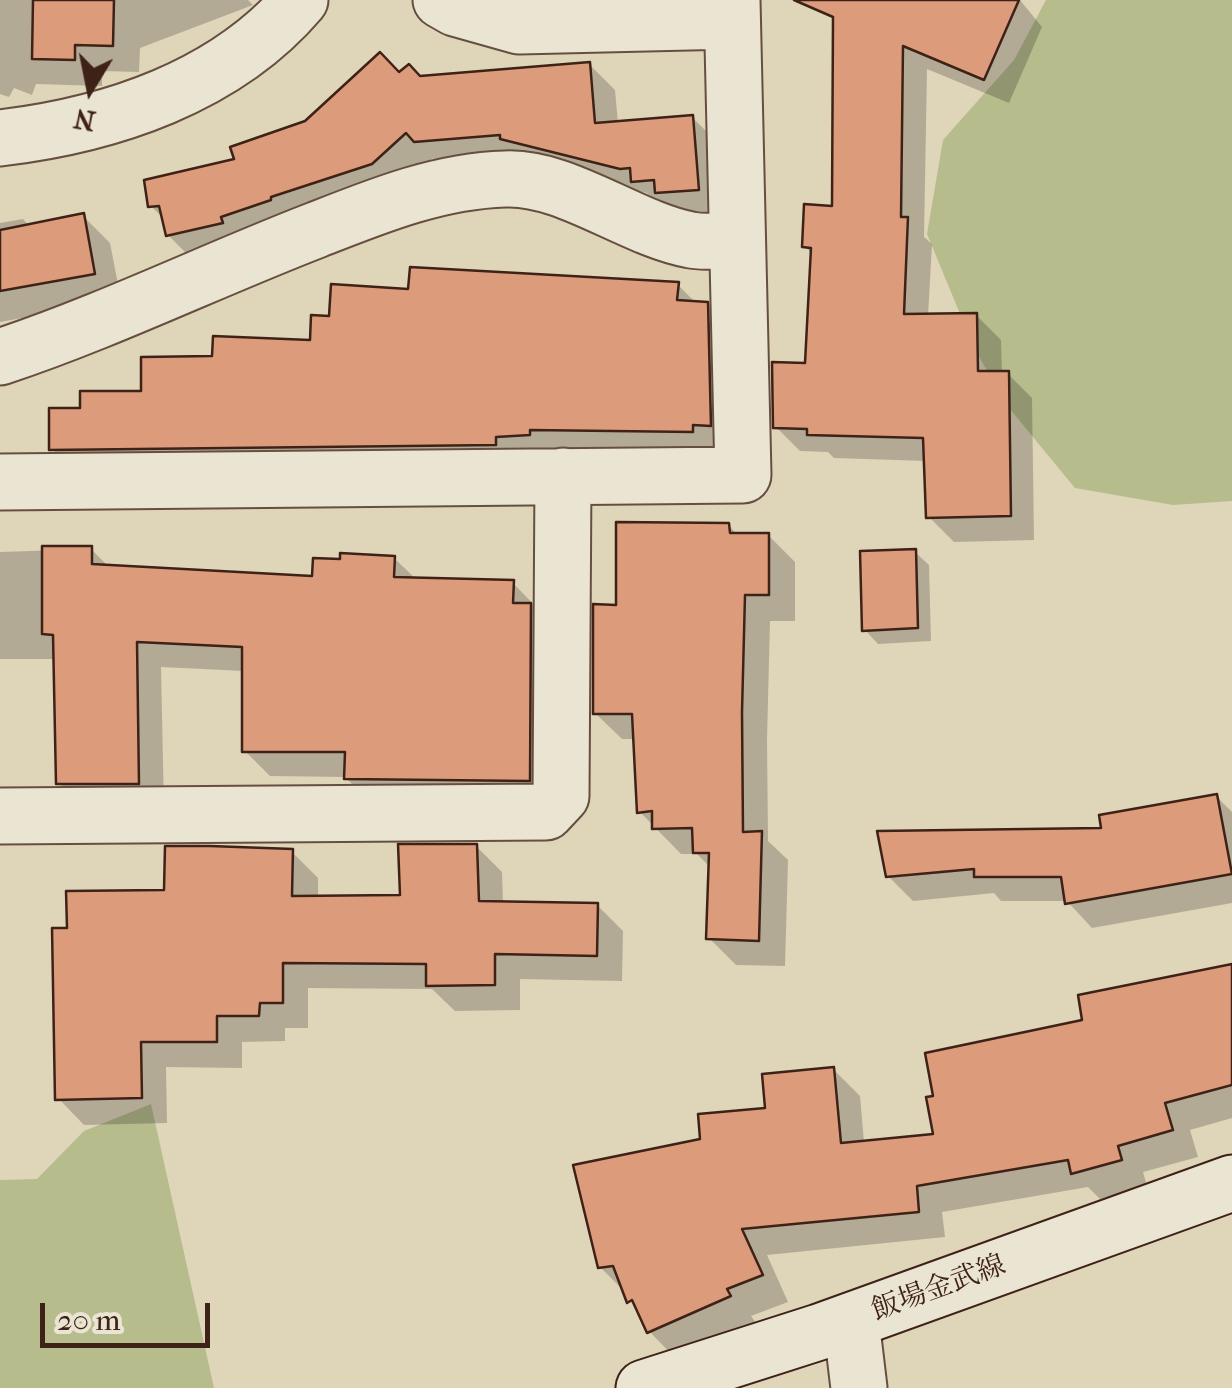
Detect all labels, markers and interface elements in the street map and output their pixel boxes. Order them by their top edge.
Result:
north arrow [40,40,140,140]
text: N [71,102,98,138]
street label: 飯場金武線 [867,1249,1011,1329]
scale bar [45,1283,215,1345]
text: 20 m [57,1303,120,1338]

